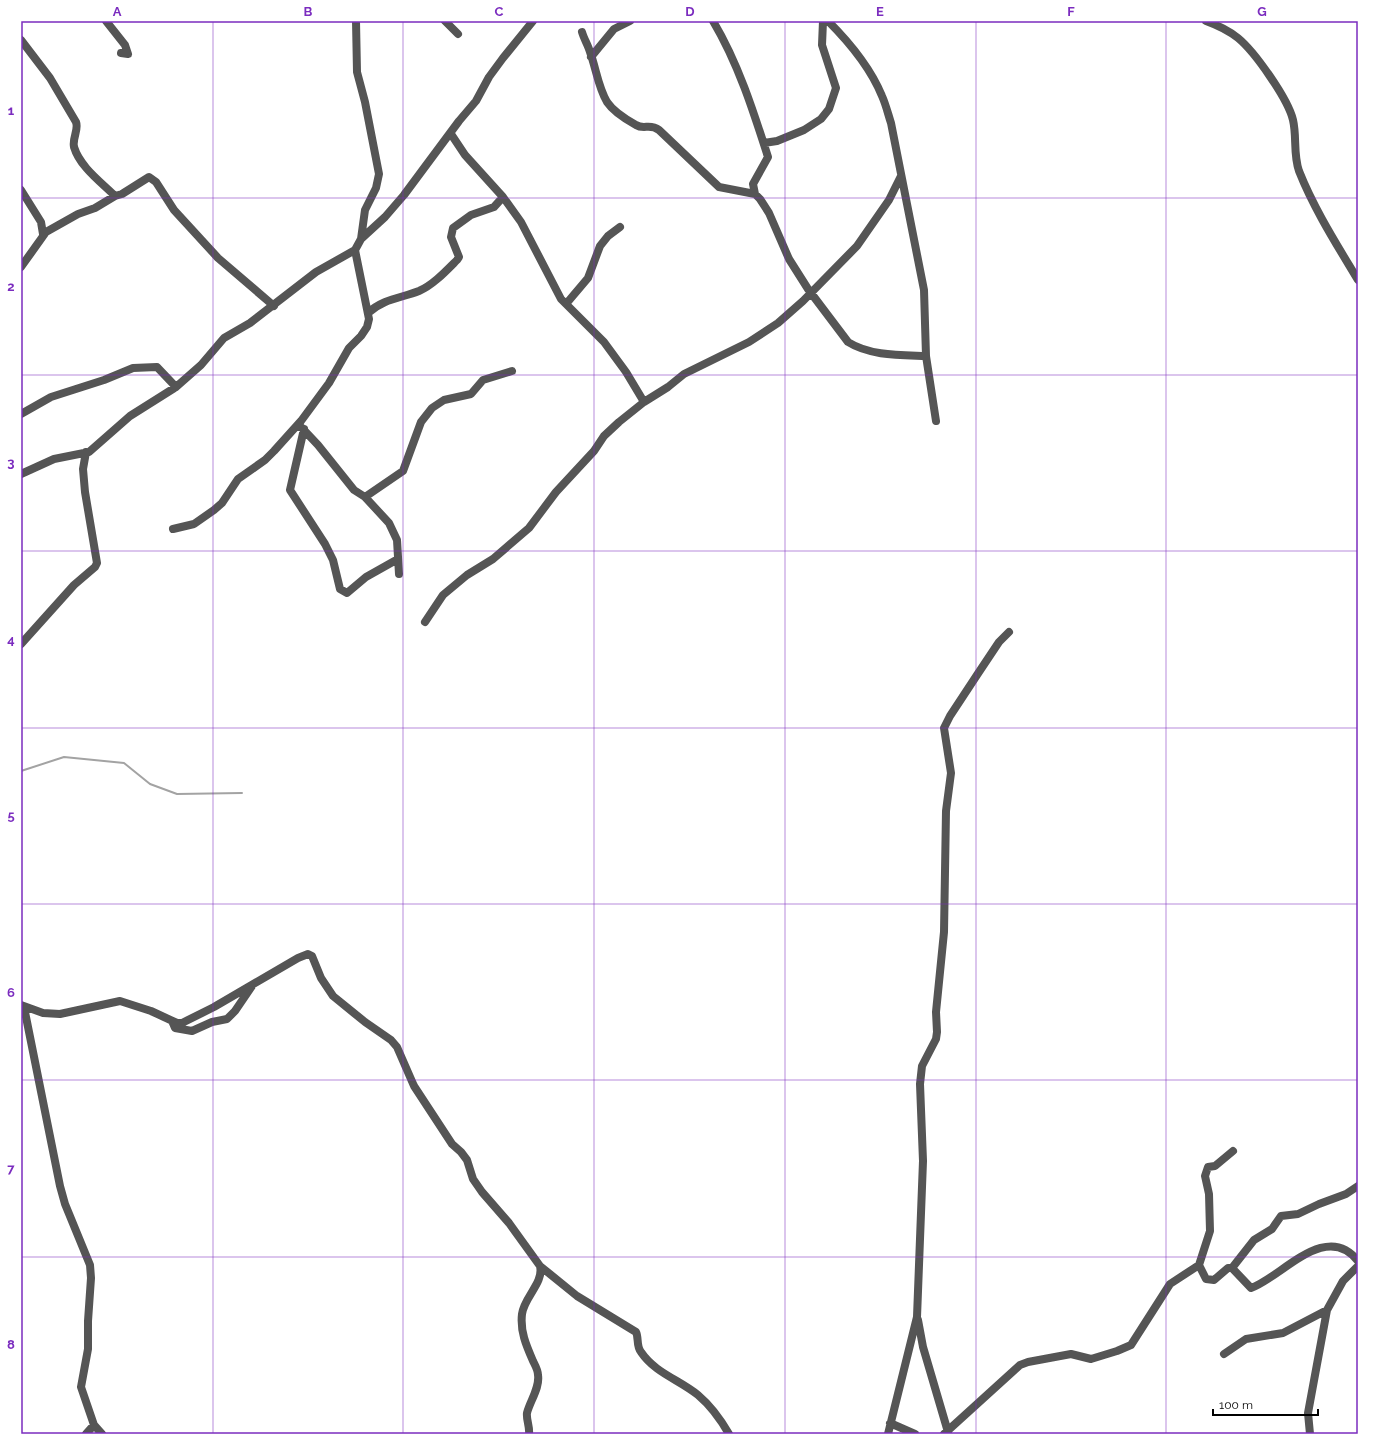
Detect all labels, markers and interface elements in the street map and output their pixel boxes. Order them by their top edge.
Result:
text: A [113,4,122,19]
text: B [304,4,313,19]
text: C [495,4,504,19]
text: D [685,4,695,19]
text: E [876,4,884,19]
text: F [1067,4,1075,19]
text: G [1257,4,1267,19]
text: 1 [8,103,15,118]
text: 2 [7,279,15,294]
text: 3 [7,455,15,470]
text: 4 [7,632,15,647]
text: 5 [7,808,15,823]
text: 6 [7,985,15,1000]
text: 7 [7,1161,15,1176]
text: 8 [7,1337,15,1352]
scale bar [1213,1391,1318,1417]
text: 100 m [1219,1398,1253,1412]

